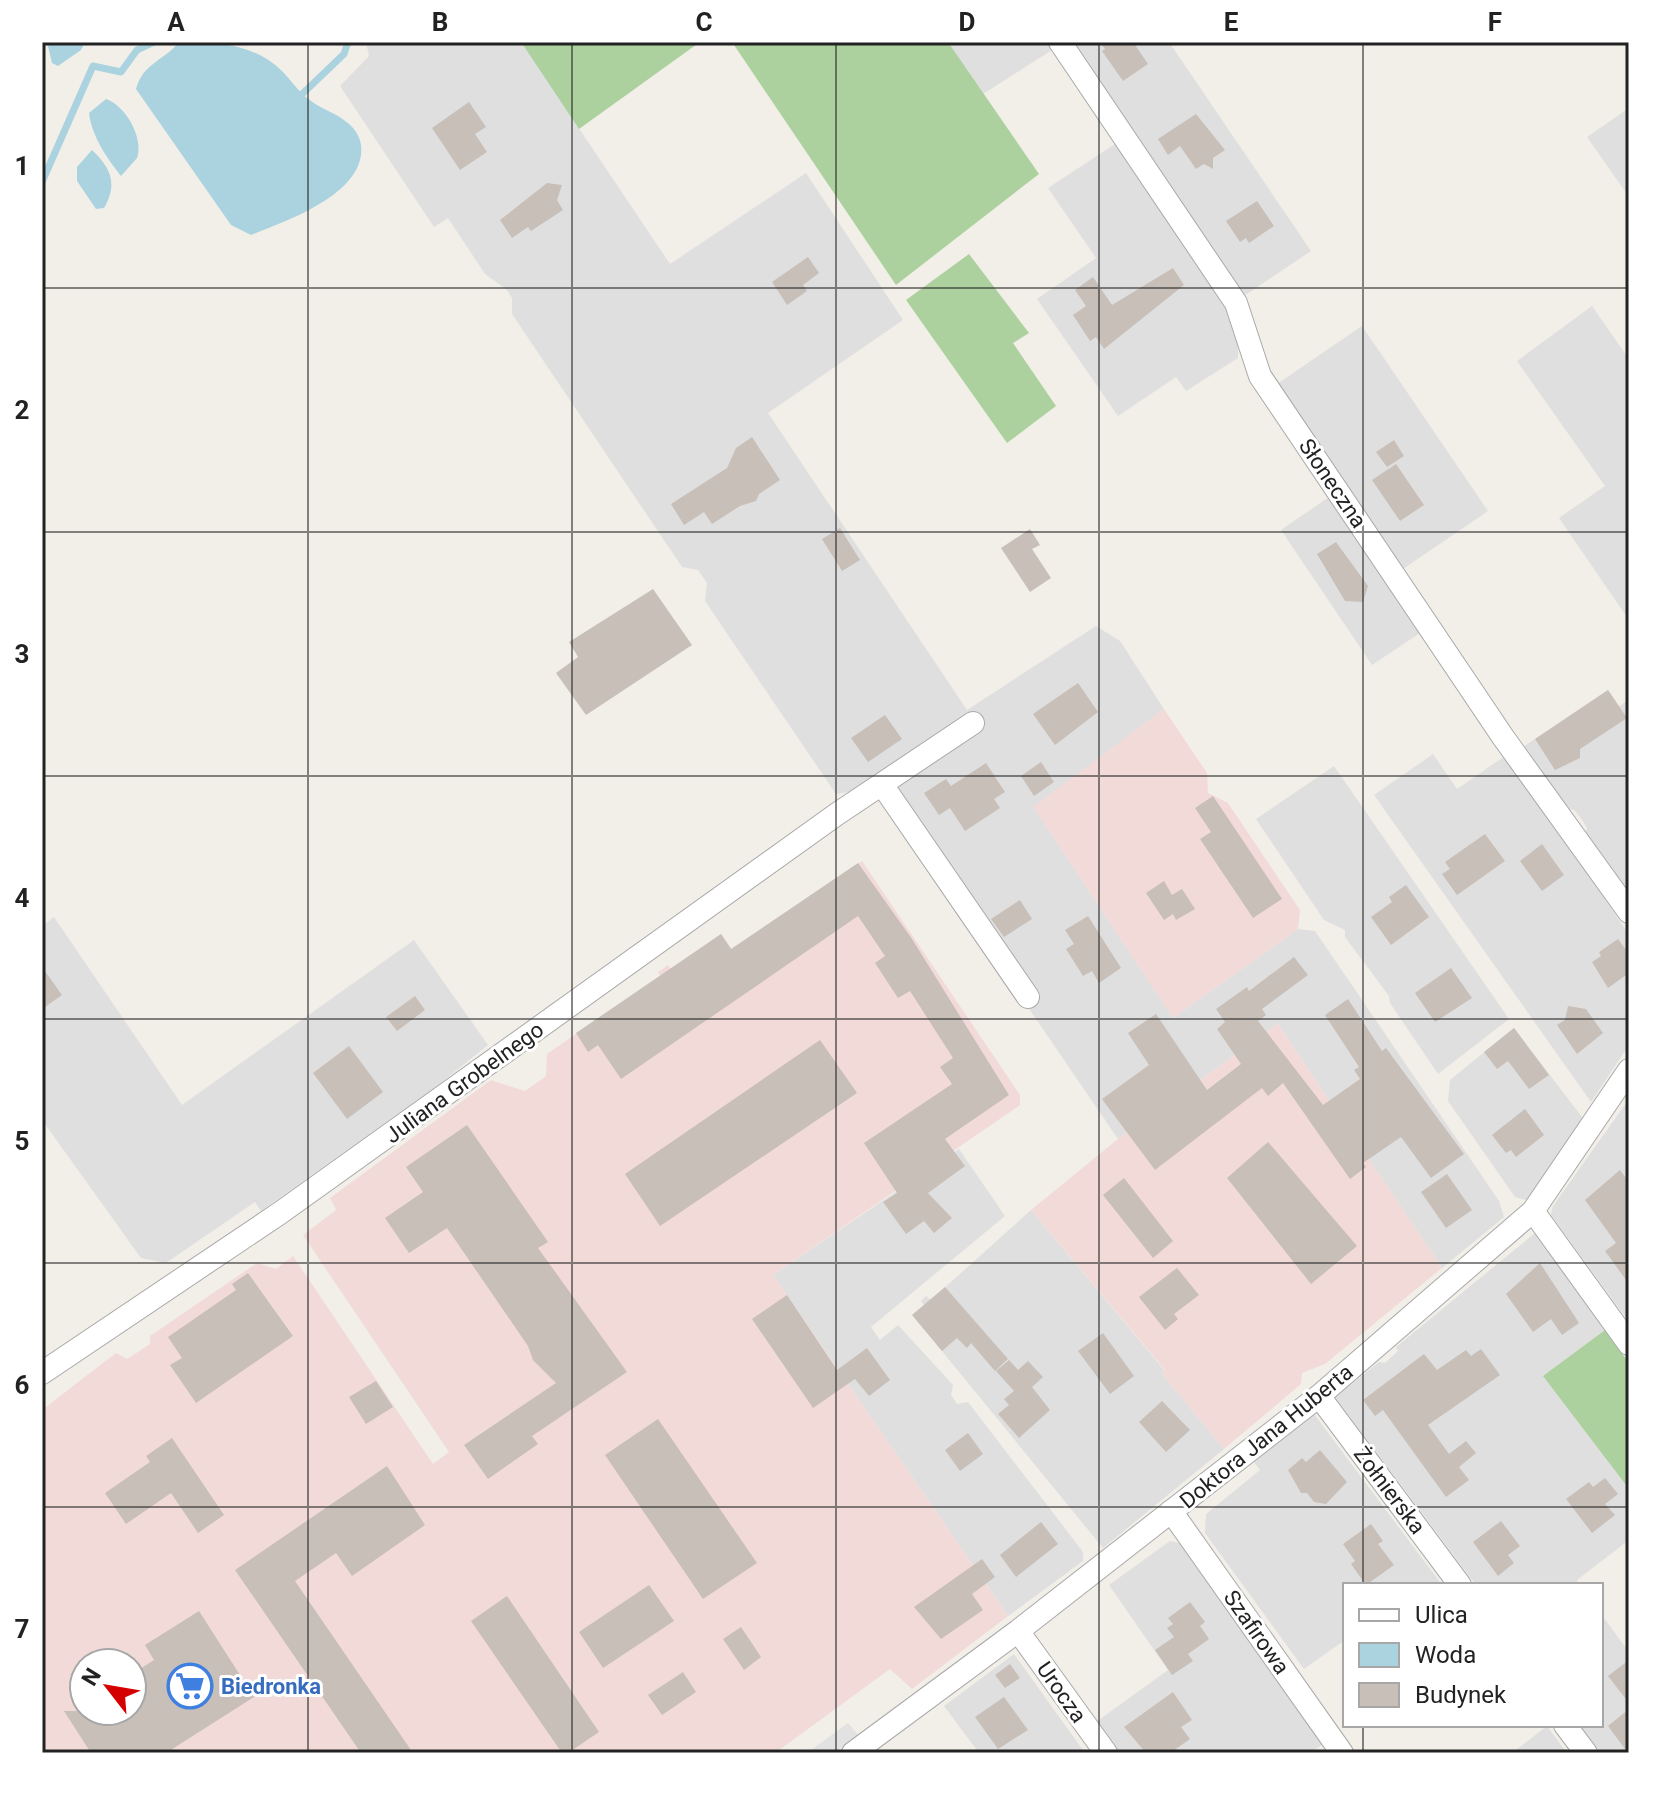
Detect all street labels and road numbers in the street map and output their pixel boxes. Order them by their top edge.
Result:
street label: Słoneczna [1294,434,1371,533]
street label: Juliana Grobelnego [380,1017,548,1148]
street label: Doktora Jana Huberta [1175,1359,1358,1514]
street label: Żołnierska [1349,1442,1430,1539]
street label: Szafirowa [1219,1586,1294,1679]
street label: Urocza [1032,1657,1091,1727]

